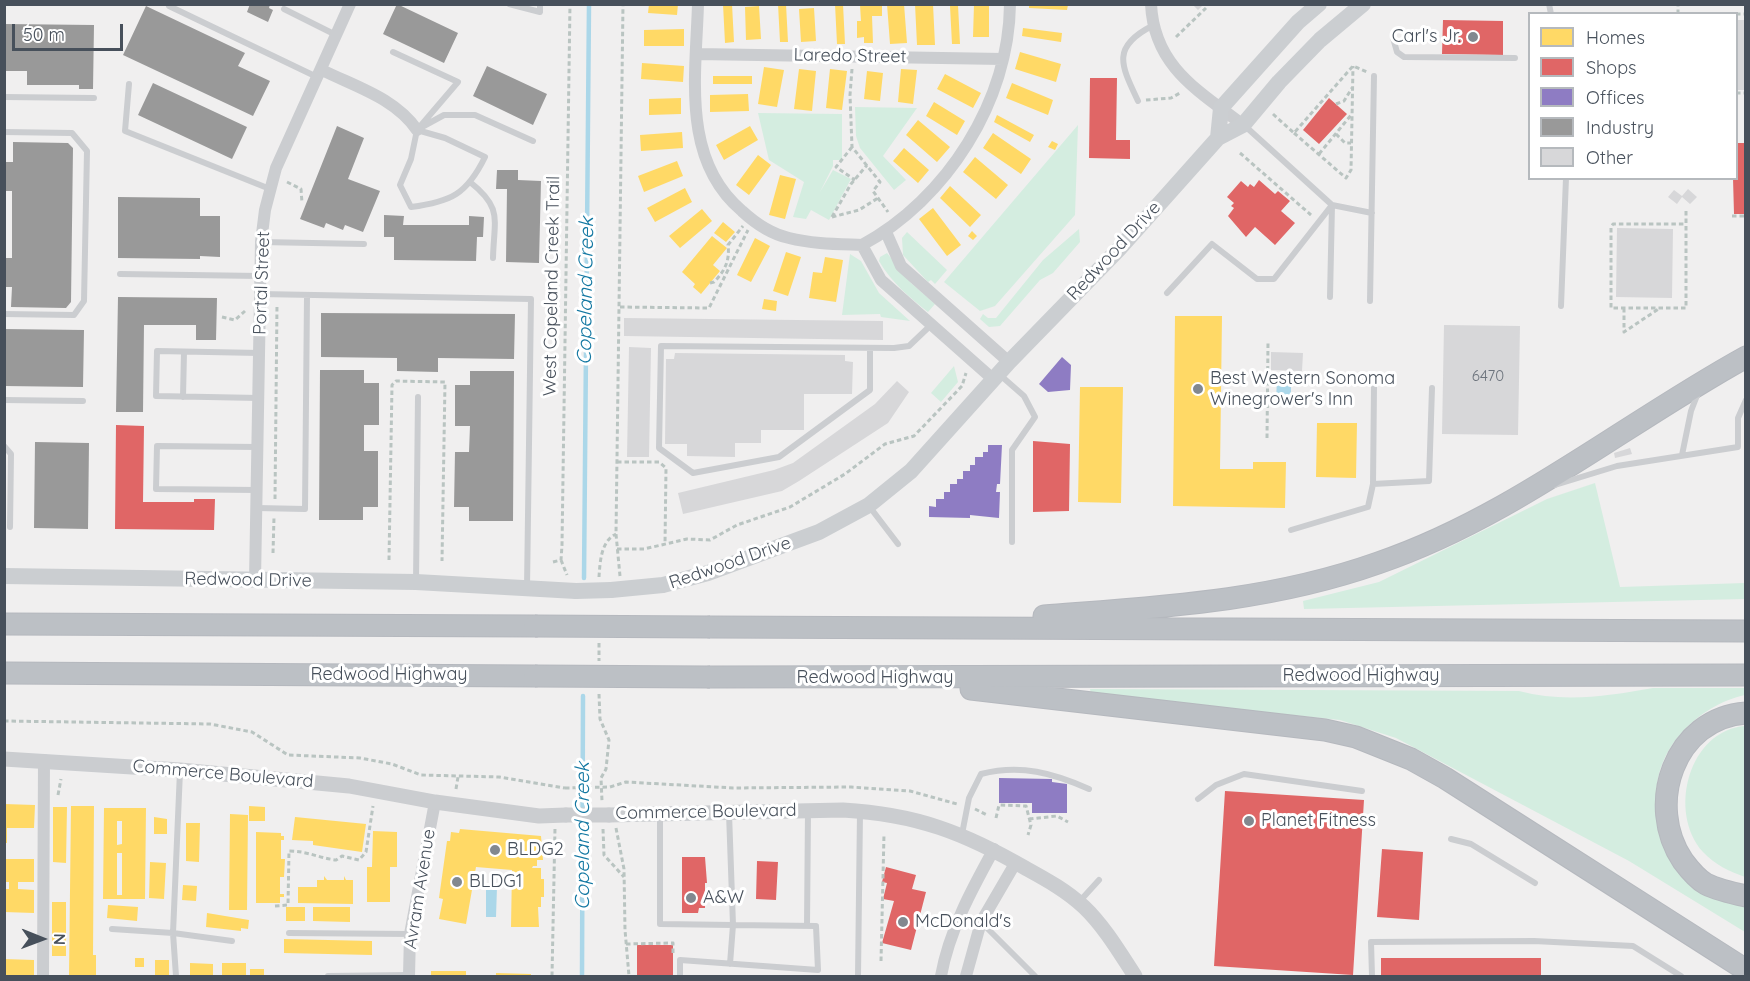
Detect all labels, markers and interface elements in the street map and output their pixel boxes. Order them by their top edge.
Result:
scale bar [15,12,126,50]
legend [1528,12,1738,180]
text: 50 m [23,23,65,46]
place label: Carl's Jr. [1392,26,1461,48]
text: Homes [1586,26,1645,49]
marker: Carl's Jr. [1466,30,1480,44]
street label: Laredo Street [793,44,907,68]
text: Shops [1586,56,1637,79]
text: Offices [1586,86,1645,109]
text: Industry [1586,116,1654,139]
text: Other [1586,146,1633,169]
street label: West Copeland Creek Trail [539,176,565,396]
street label: Redwood Drive [1063,197,1165,305]
water label: Copeland Creek [573,217,599,365]
street label: Portal Street [249,231,275,335]
house number: 6470 [1472,367,1504,385]
place label: Best Western Sonoma Winegrower's Inn [1210,368,1395,410]
marker: Best Western Sonoma Winegrower's Inn [1191,382,1205,396]
street label: Redwood Drive [666,532,794,594]
street label: Redwood Drive [184,568,312,592]
street label: Redwood Highway [310,664,468,686]
street label: Redwood Highway [1282,665,1440,687]
street label: Redwood Highway [796,667,954,689]
street label: Commerce Boulevard [132,755,314,793]
water label: Copeland Creek [571,762,595,910]
street label: Commerce Boulevard [615,800,797,824]
place label: Planet Fitness [1261,810,1376,832]
marker: Planet Fitness [1242,814,1256,828]
street label: Avram Avenue [400,827,440,951]
place label: BLDG2 [507,839,564,861]
marker: BLDG2 [488,843,502,857]
place label: BLDG1 [469,871,522,893]
marker: BLDG1 [450,875,464,889]
place label: A&W [703,887,744,909]
marker: A&W [684,891,698,905]
north arrow [12,909,72,969]
place label: McDonald's [915,911,1011,933]
marker: McDonald's [896,915,910,929]
text: N [50,933,70,945]

